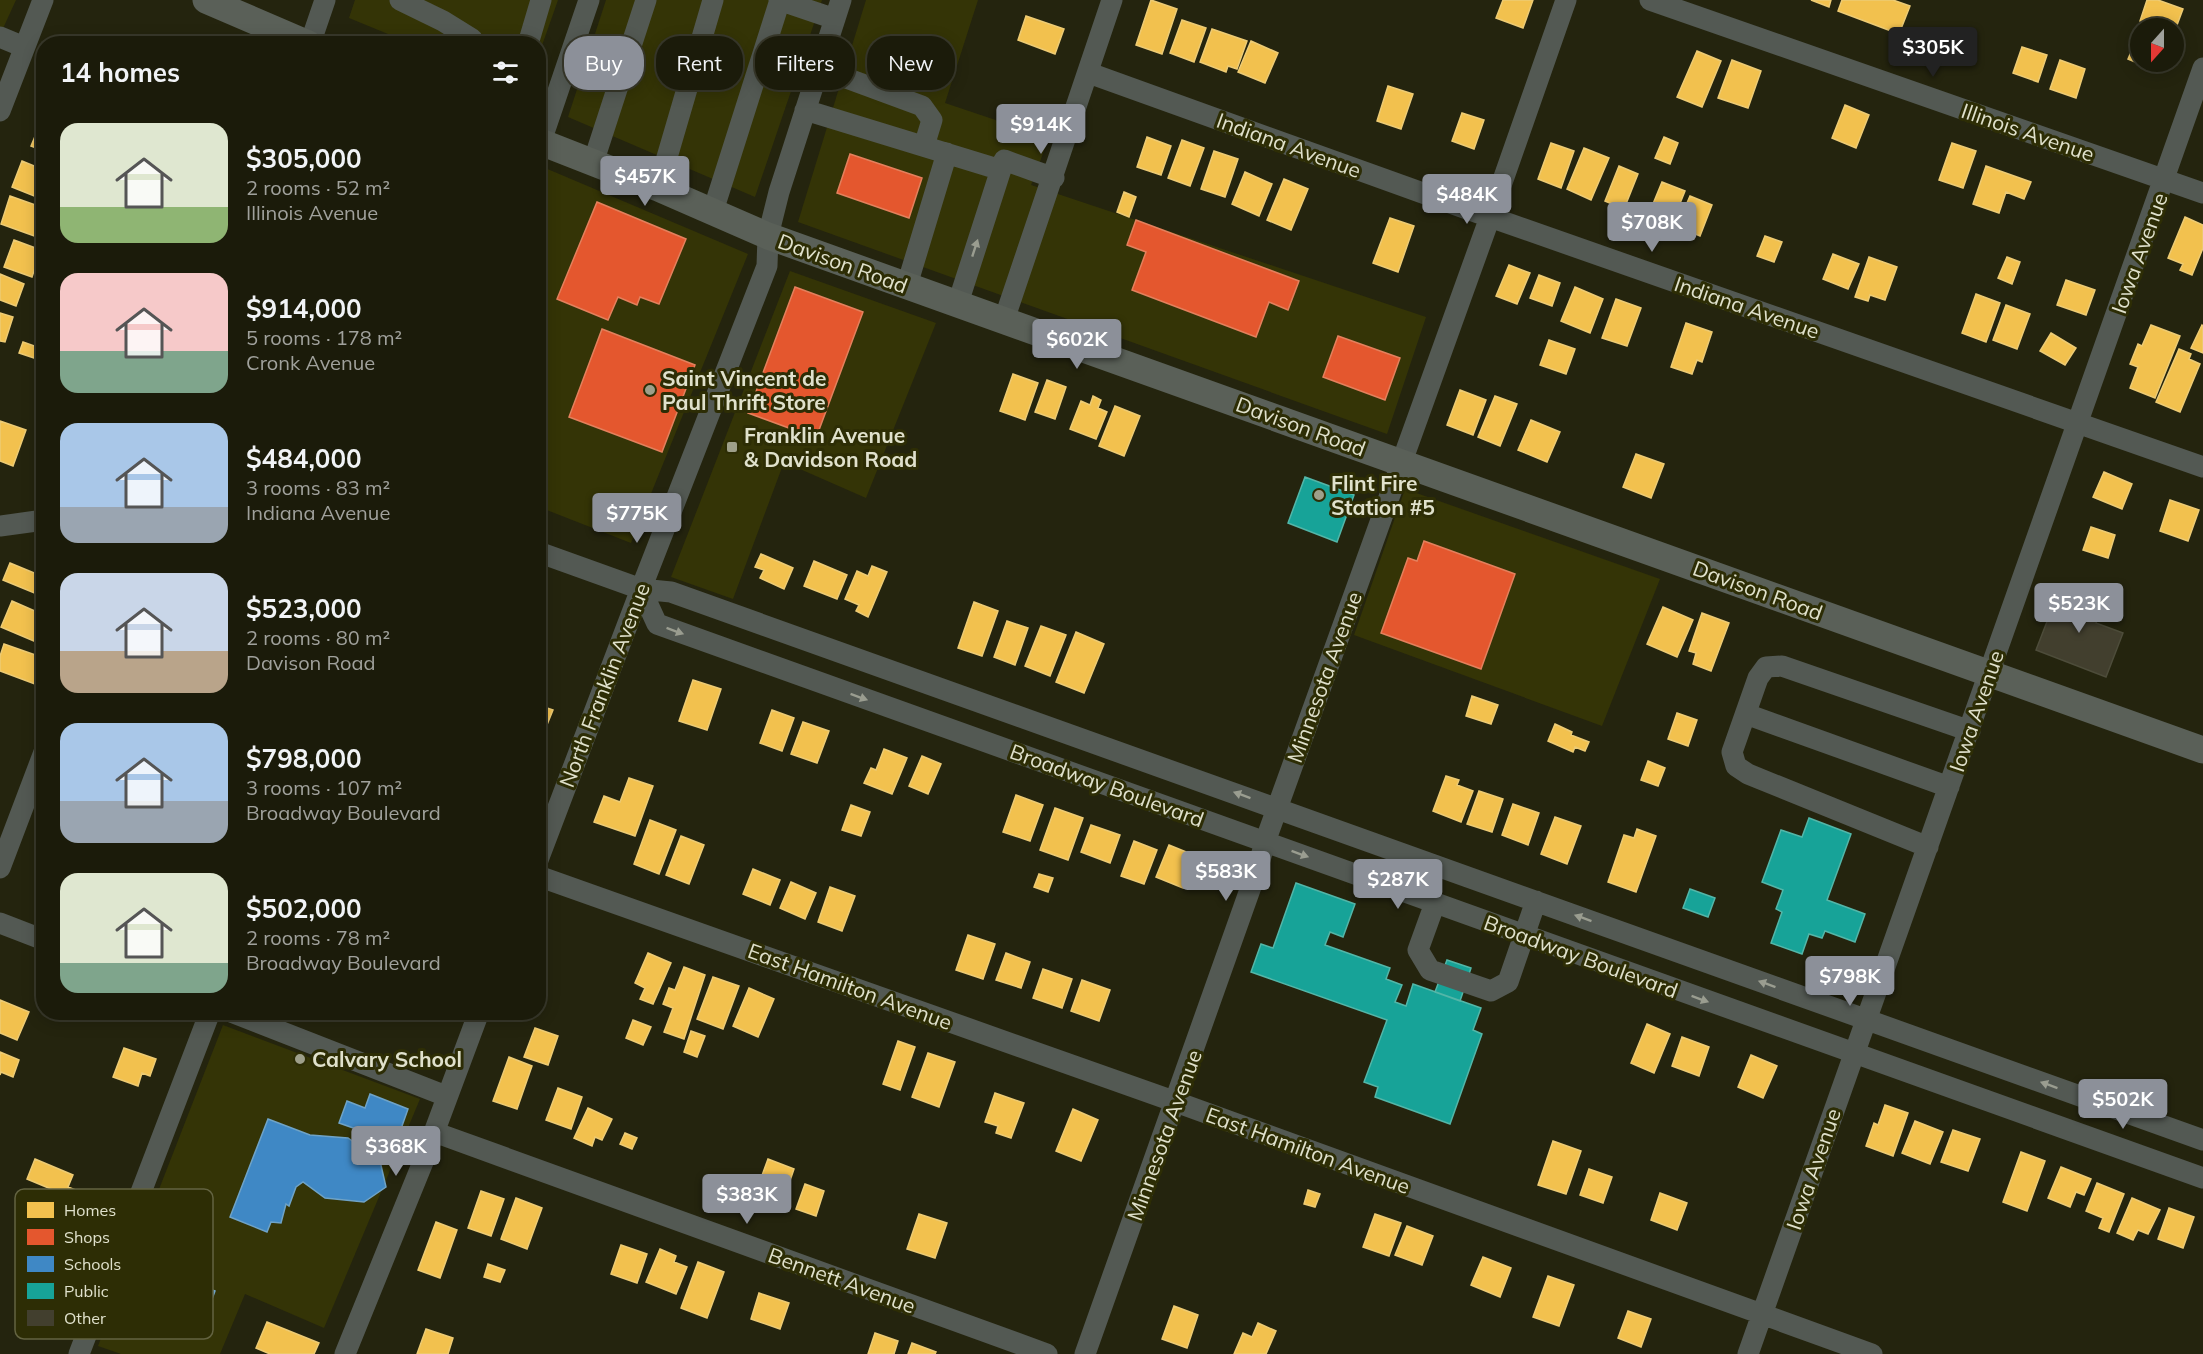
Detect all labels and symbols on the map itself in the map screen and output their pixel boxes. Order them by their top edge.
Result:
north arrow [2130,18,2184,72]
pin: $305K [1891,27,1975,78]
street label: Illinois Avenue [1958,97,2098,167]
pin: $914K [999,104,1083,155]
street label: Indiana Avenue [1213,107,1365,183]
pin: $457K [603,156,687,207]
pin: $484K [1425,174,1509,225]
street label: Iowa Avenue [2105,189,2173,317]
pin: $708K [1610,202,1694,253]
street label: Davison Road [775,228,911,298]
one-way arrow [971,239,981,257]
street label: Indiana Avenue [1671,270,1823,344]
pin: $602K [1035,319,1119,370]
place label: Saint Vincent de Paul Thrift Store [662,365,827,415]
marker: Saint Vincent de Paul Thrift Store [643,383,657,397]
street label: Davison Road [1233,391,1369,461]
place label: Franklin Avenue & Davidson Road [744,422,917,472]
marker: Franklin Avenue & Davidson Road [725,440,739,454]
place label: Flint Fire Station #5 [1331,470,1435,520]
marker: Flint Fire Station #5 [1312,488,1326,502]
pin: $775K [595,493,679,544]
street label: Davison Road [1690,555,1826,625]
street label: North Franklin Avenue [553,579,655,791]
pin: $523K [2037,583,2121,634]
street label: Minnesota Avenue [1281,588,1367,766]
one-way arrow [666,626,684,636]
street label: Iowa Avenue [1943,647,2009,775]
one-way arrow [850,692,868,702]
street label: Broadway Boulevard [1006,738,1208,832]
one-way arrow [1233,790,1251,800]
one-way arrow [1291,850,1309,860]
pin: $583K [1184,851,1268,902]
pin: $287K [1356,859,1440,910]
street label: Broadway Boulevard [1480,909,1682,1003]
one-way arrow [1574,912,1592,922]
street label: East Hamilton Avenue [744,937,956,1035]
pin: $798K [1808,956,1892,1007]
one-way arrow [1758,978,1776,988]
one-way arrow [1691,994,1709,1004]
place label: Calvary School [312,1046,462,1072]
street label: Minnesota Avenue [1121,1046,1207,1224]
marker: Calvary School [293,1052,307,1066]
one-way arrow [2040,1079,2058,1089]
pin: $502K [2081,1079,2165,1130]
street label: East Hamilton Avenue [1202,1101,1414,1199]
street label: Iowa Avenue [1780,1105,1846,1233]
pin: $368K [354,1126,438,1177]
pin: $383K [705,1174,789,1225]
legend [15,1189,213,1339]
text: Homes [64,1200,116,1220]
text: Shops [64,1227,110,1247]
street label: Bennett Avenue [765,1241,919,1319]
text: Schools [64,1254,121,1274]
text: Public [64,1281,109,1301]
text: Other [64,1308,106,1328]

